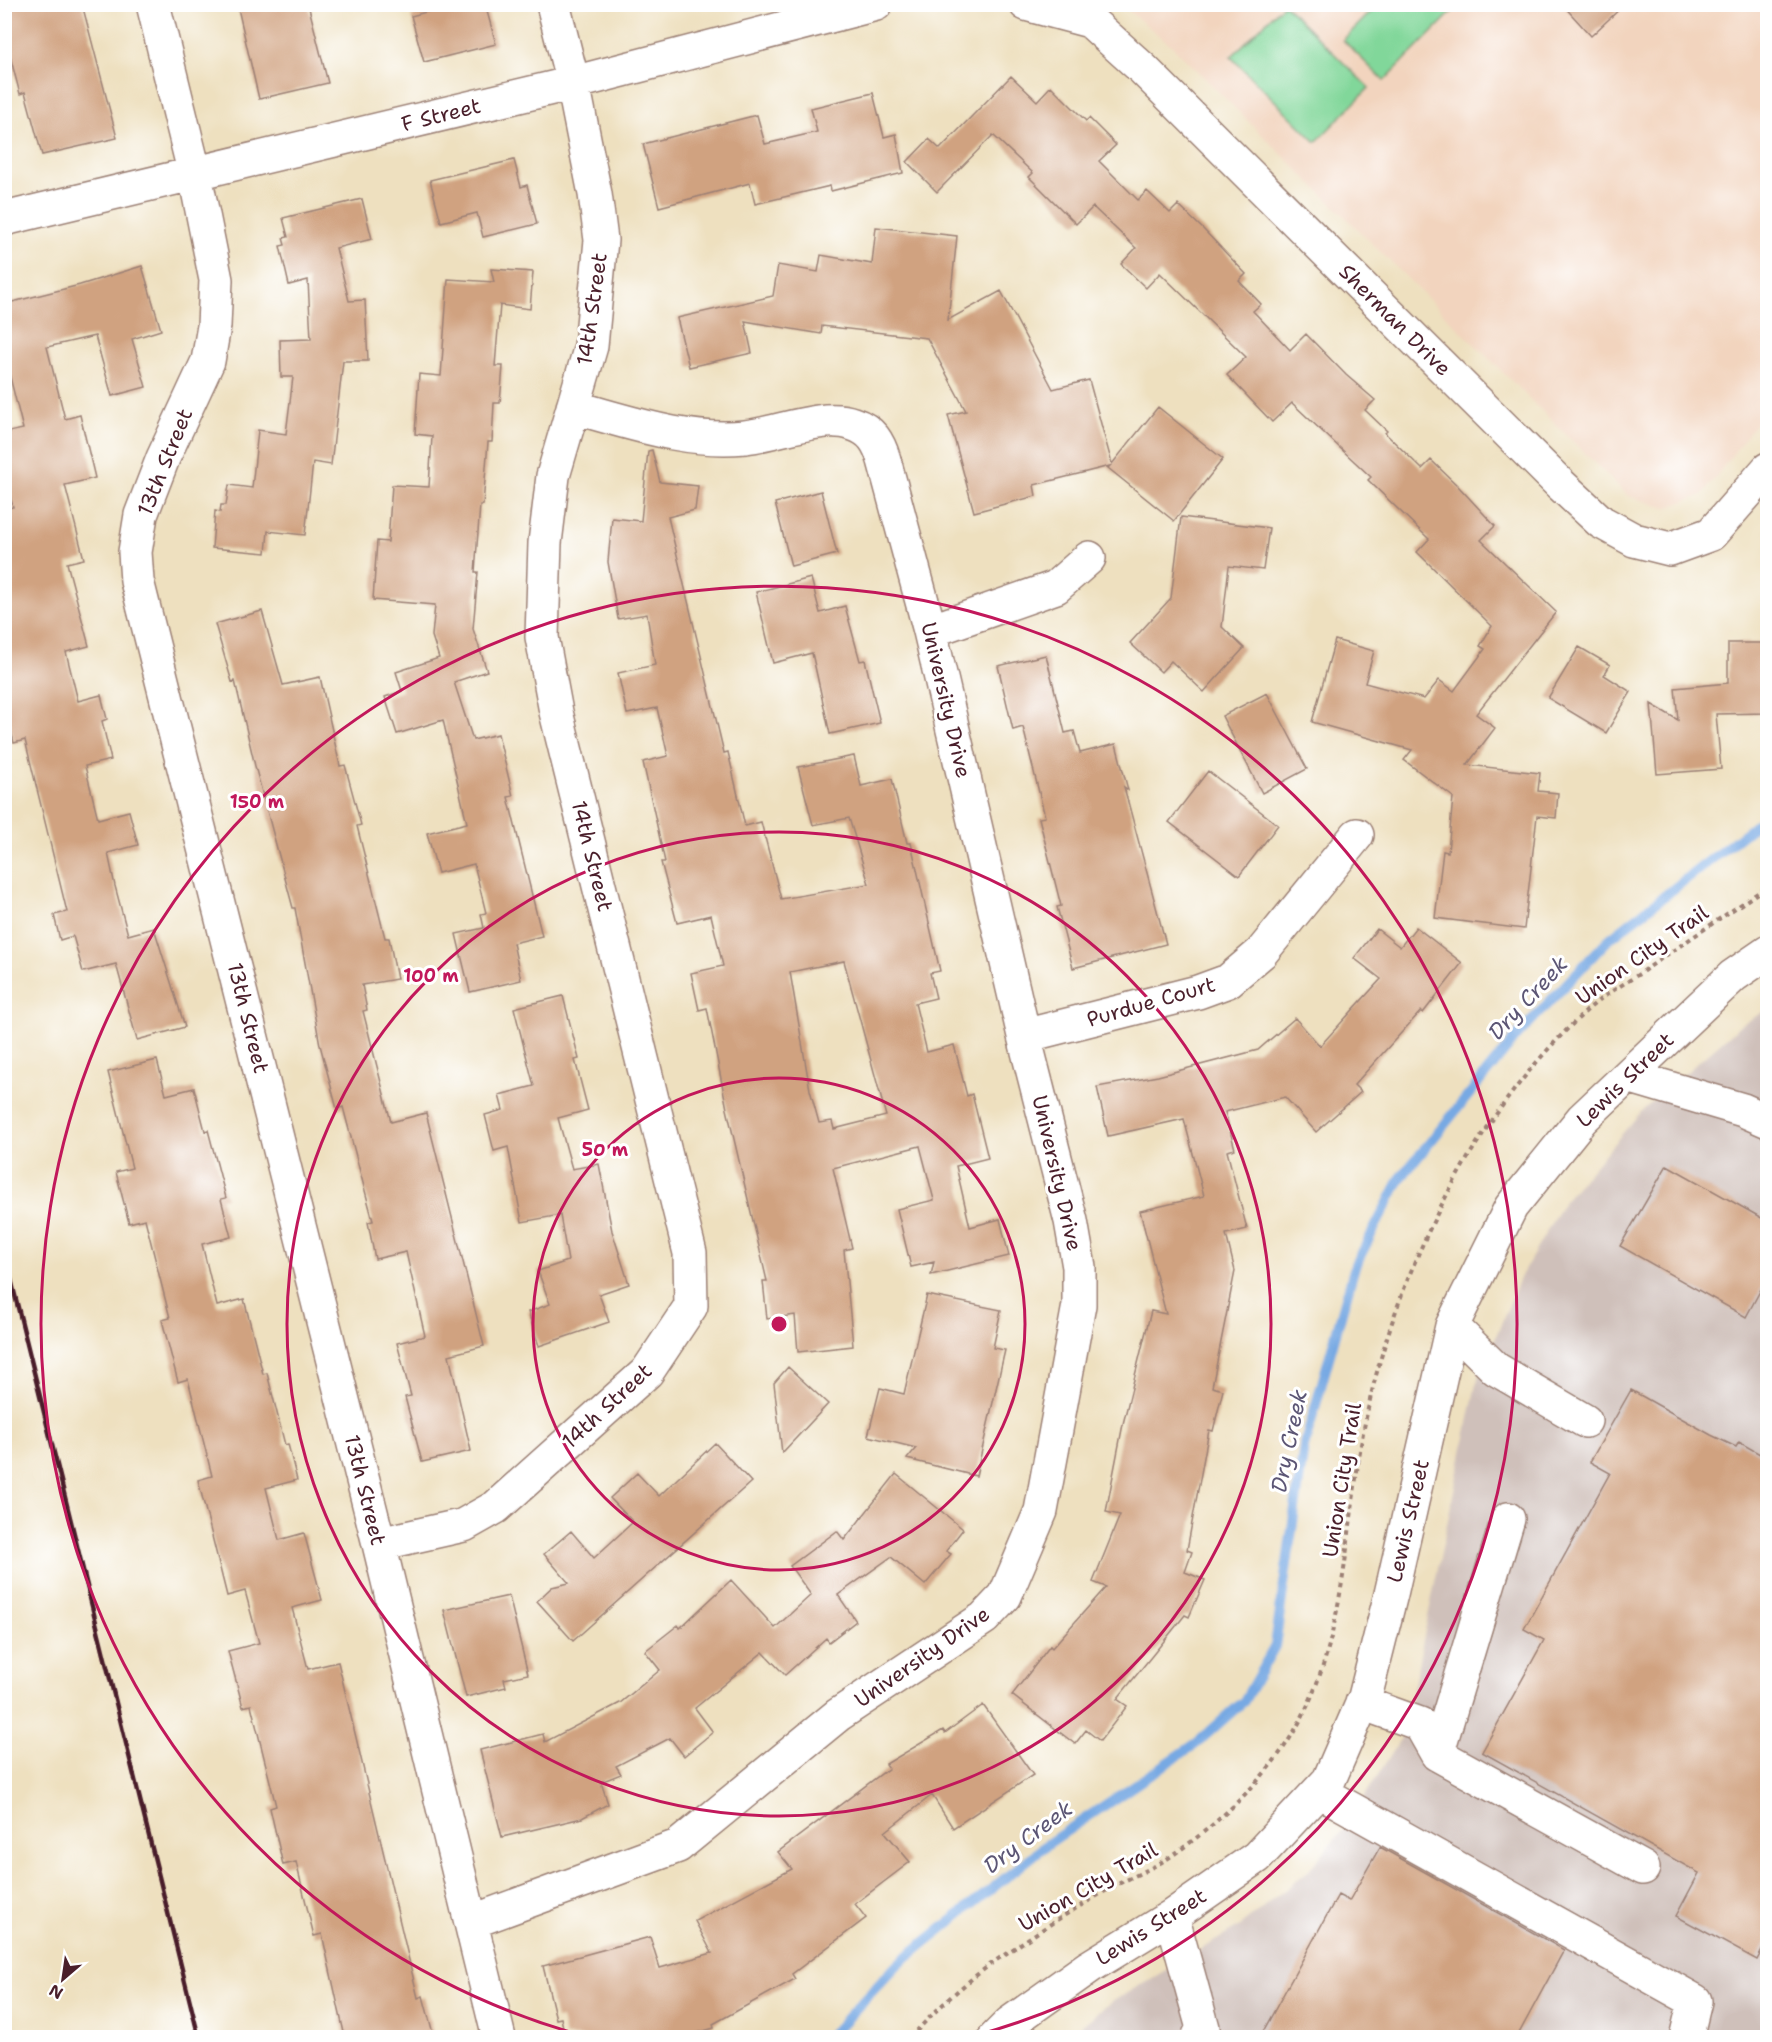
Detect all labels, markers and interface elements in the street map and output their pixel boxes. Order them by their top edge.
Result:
street label: F Street [398,92,484,138]
street label: 14th Street [570,251,614,367]
street label: Sherman Drive [1333,258,1457,382]
street label: 13th Street [131,404,199,520]
street label: University Drive [914,619,978,781]
text: 150 m [230,790,285,814]
street label: 14th Street [565,798,619,914]
street label: Union City Trail [1570,898,1715,1011]
water label: Dry Creek [1482,950,1575,1046]
street label: 13th Street [221,960,275,1076]
text: 100 m [403,964,459,988]
street label: Purdue Court [1083,970,1219,1034]
street label: Lewis Street [1570,1026,1680,1134]
street label: University Drive [1025,1092,1089,1254]
text: 50 m [582,1138,629,1162]
centre of rings [769,1314,789,1334]
street label: 14th Street [556,1357,658,1455]
water label: Dry Creek [1264,1386,1314,1495]
street label: Union City Trail [1316,1400,1368,1559]
street label: 13th Street [338,1432,392,1548]
street label: Lewis Street [1380,1457,1436,1585]
street label: University Drive [849,1600,995,1714]
water label: Dry Creek [978,1794,1079,1880]
street label: Union City Trail [1013,1835,1163,1938]
street label: Lewis Street [1090,1882,1212,1972]
north arrow [33,1949,93,2009]
text: N [45,1979,67,2004]

